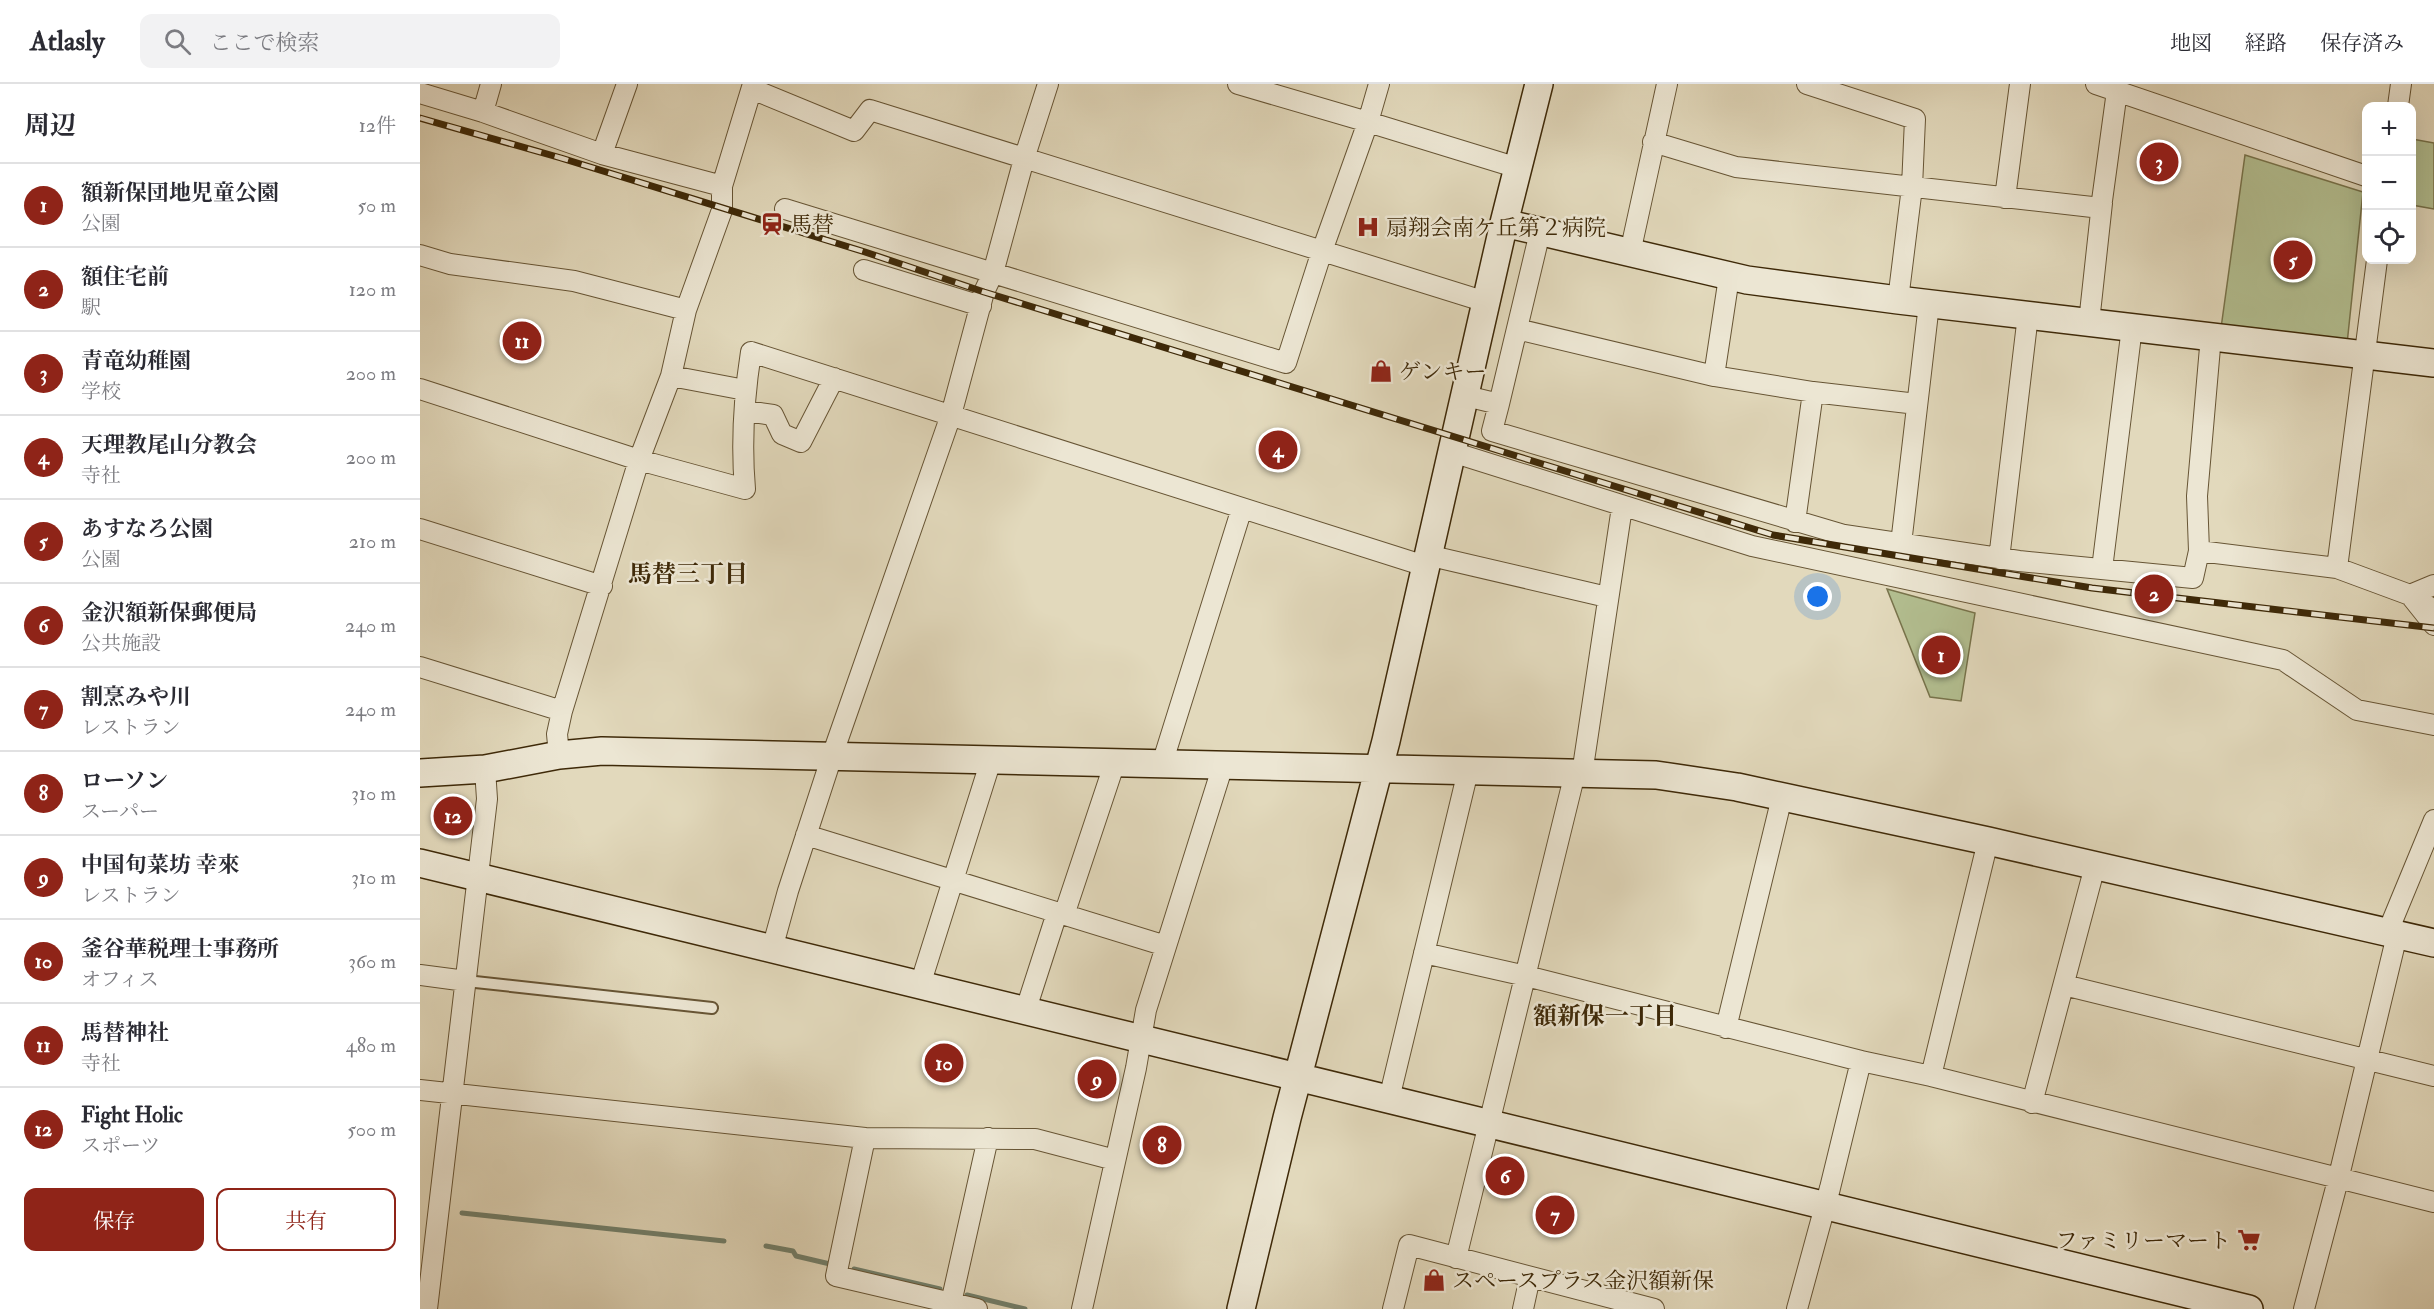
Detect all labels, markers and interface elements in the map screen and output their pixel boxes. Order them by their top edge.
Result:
search box [140,14,560,68]
text: Atlasly [30,24,104,59]
icon: search [161,25,194,58]
text: ここで検索 [209,29,319,57]
text: 地図 [2170,30,2212,57]
text: 経路 [2245,30,2287,57]
text: 保存済み [2320,30,2404,57]
map controls [2362,102,2416,264]
button: + [2362,102,2416,156]
text: 周辺 [24,110,76,142]
text: 12件 [359,113,396,138]
pin: 3 [2140,140,2178,184]
button: − [2362,156,2416,210]
text: 額新保団地児童公園 [81,179,279,207]
text: 1 [40,193,47,218]
text: 50 m [357,193,396,218]
button: locate [2362,210,2416,264]
text: 公園 [81,211,121,236]
station icon: 馬替 [759,211,785,237]
place label: 馬替 [790,211,834,239]
hospital icon: 扇翔会南ケ丘第２病院 [1355,214,1381,240]
place label: 扇翔会南ケ丘第２病院 [1386,214,1606,242]
pin: 5 [2274,238,2312,282]
text: 額住宅前 [81,263,169,291]
text: 2 [38,277,49,302]
text: 120 m [349,277,396,302]
text: 駅 [81,295,101,320]
pin: 11 [502,318,542,364]
text: 青竜幼稚園 [81,347,191,375]
shop icon: ゲンキー [1368,358,1394,384]
place label: ゲンキー [1399,358,1487,386]
text: 3 [40,361,47,386]
text: 200 m [346,361,396,386]
text: 学校 [81,379,121,404]
pin: 4 [1258,428,1298,472]
text: 天理教尾山分教会 [81,431,257,459]
text: 4 [38,445,49,470]
text: 200 m [346,445,396,470]
text: 寺社 [81,463,121,488]
text: あすなろ公園 [81,515,213,543]
text: 5 [39,529,48,554]
text: 210 m [349,529,396,554]
text: 公園 [81,547,121,572]
district label: 馬替三丁目 [628,559,748,590]
pin: 2 [2134,572,2174,616]
your location [1803,582,1832,611]
text: 金沢額新保郵便局 [81,599,257,627]
text: 6 [38,613,49,638]
text: 240 m [345,613,396,638]
text: 公共施設 [81,631,161,656]
pin: 1 [1922,632,1960,678]
text: 割烹みや川 [81,683,191,711]
text: 7 [39,697,48,722]
text: 240 m [345,697,396,722]
text: レストラン [81,715,180,740]
text: ローソン [81,767,168,795]
text: 8 [39,781,48,806]
text: 310 m [351,781,396,806]
pin: 12 [434,794,472,838]
text: スーパー [81,799,159,824]
text: 中国旬菜坊 幸來 [81,851,240,879]
text: 9 [38,865,49,890]
text: 310 m [351,865,396,890]
text: レストラン [81,883,180,908]
text: 釜谷華税理士事務所 [81,935,279,963]
text: 10 [35,949,52,974]
text: 360 m [348,949,396,974]
text: オフィス [81,967,159,992]
district label: 額新保一丁目 [1533,1001,1677,1032]
text: 馬替神社 [81,1019,169,1047]
text: 11 [36,1033,51,1058]
text: 480 m [346,1033,396,1058]
pin: 10 [924,1040,964,1086]
text: 寺社 [81,1051,121,1076]
pin: 9 [1078,1056,1116,1102]
text: Fight Holic [81,1101,183,1129]
text: 12 [35,1117,52,1142]
text: 500 m [347,1117,396,1142]
pin: 8 [1142,1122,1182,1168]
text: スポーツ [81,1133,160,1158]
pin: 6 [1486,1154,1524,1198]
button: 保存 [24,1188,204,1251]
button: 共有 [216,1188,396,1251]
pin: 7 [1536,1192,1574,1238]
place label: ファミリーマート [2055,1227,2231,1255]
supermarket icon: ファミリーマート [2236,1227,2262,1253]
shop icon: スペースプラス金沢額新保 [1421,1267,1447,1293]
place label: スペースプラス金沢額新保 [1452,1267,1714,1295]

